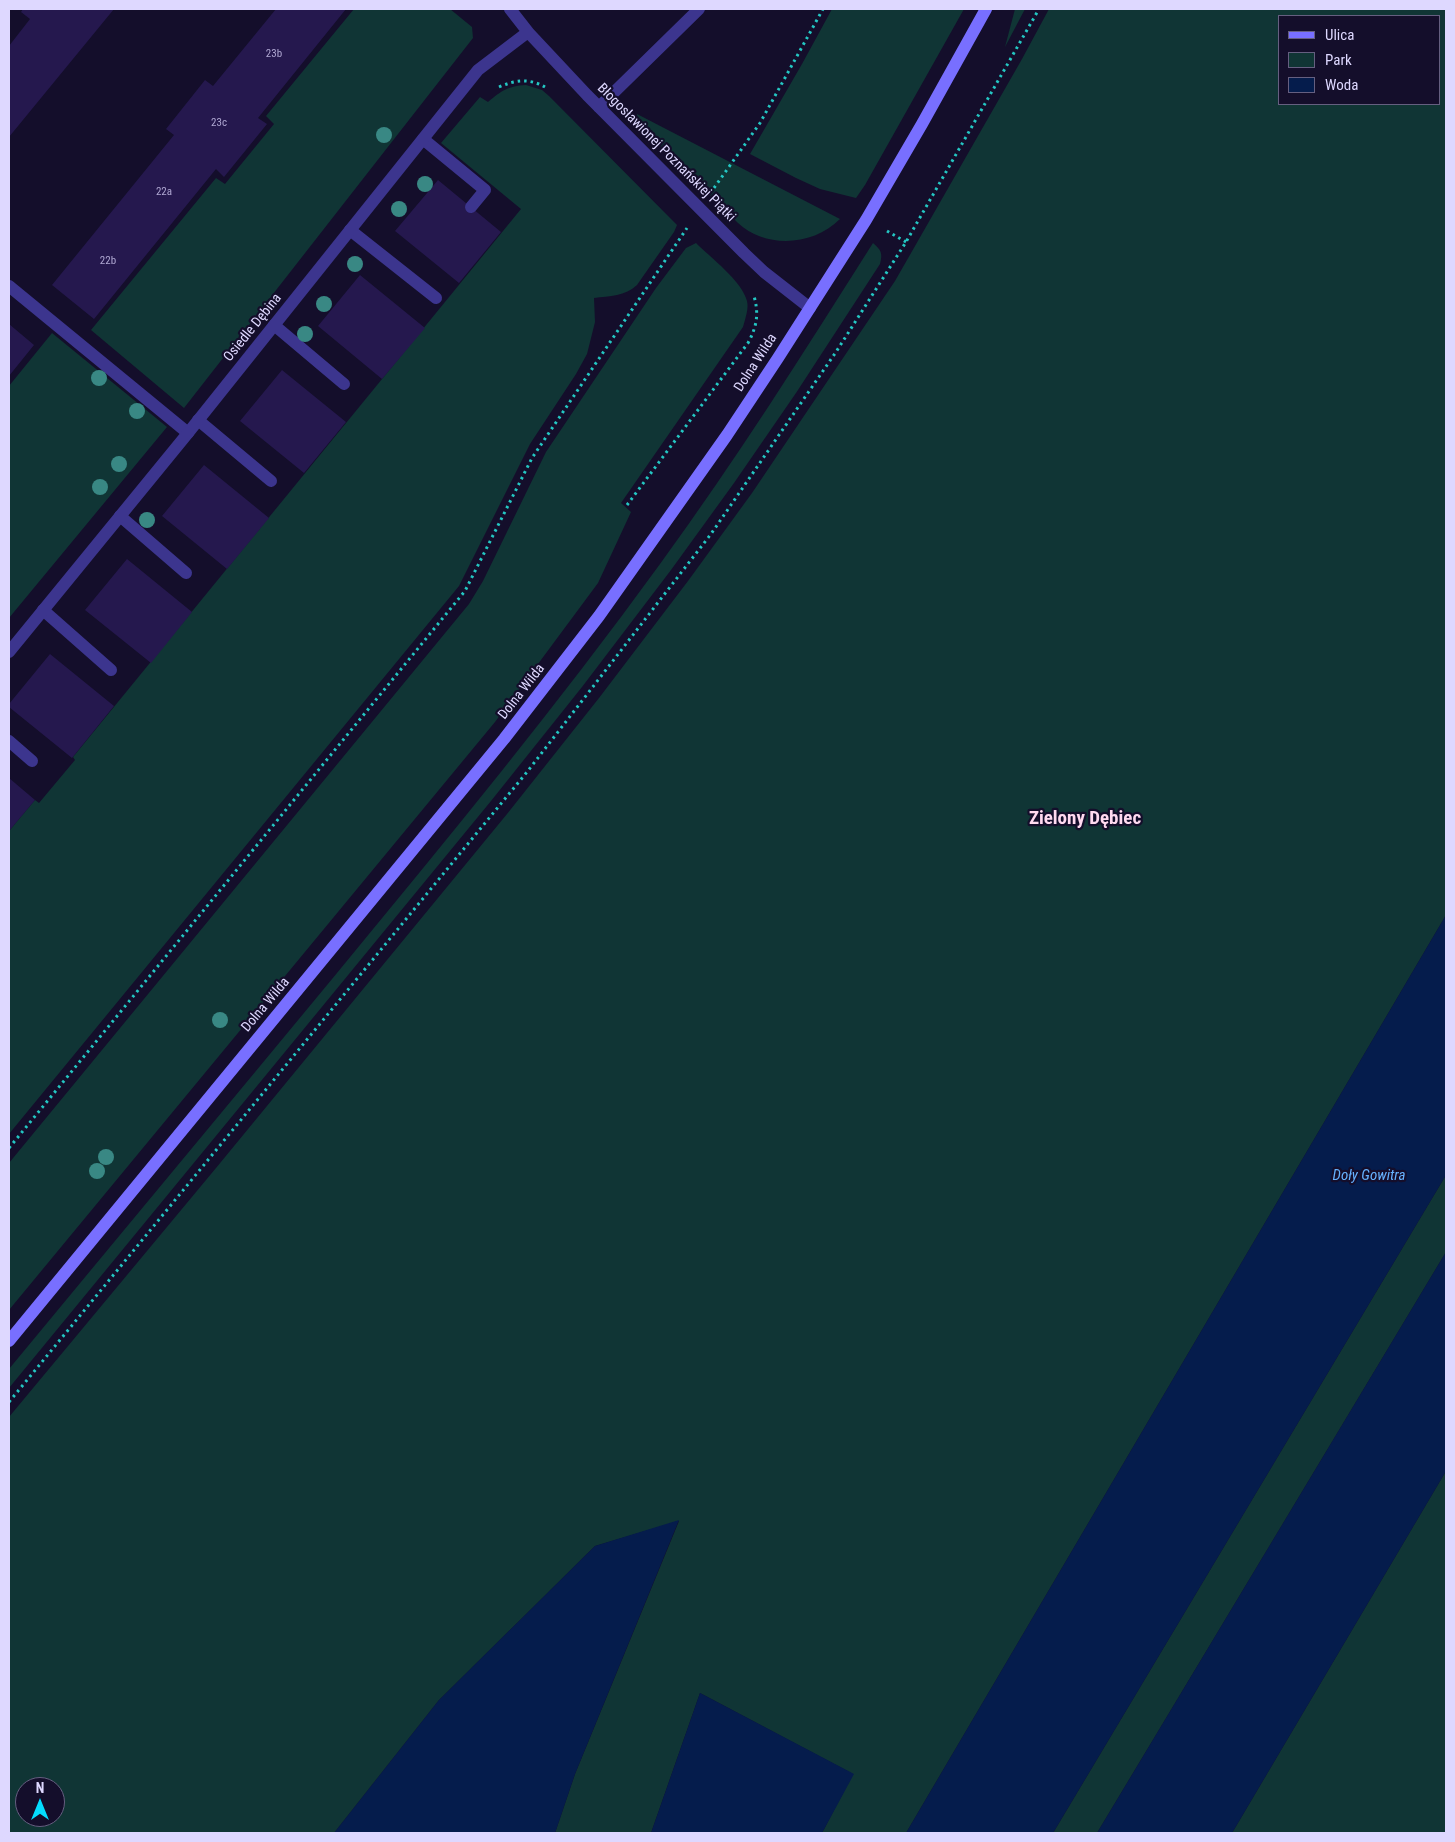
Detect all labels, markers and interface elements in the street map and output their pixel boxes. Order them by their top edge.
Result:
legend [1278,15,1440,105]
text: Ulica [1325,26,1354,44]
house number: 23b [266,47,282,61]
text: Park [1325,51,1352,69]
text: Woda [1325,76,1358,94]
street label: Błogosławionej Poznańskiej Piątki [593,80,739,226]
house number: 23c [211,116,227,130]
house number: 22a [156,185,172,199]
house number: 22b [100,254,116,268]
street label: Osiedle Dębina [220,291,286,365]
street label: Dolna Wilda [731,331,781,395]
street label: Dolna Wilda [495,661,549,723]
district label: Zielony Dębiec [1029,808,1141,830]
street label: Dolna Wilda [238,974,294,1036]
water label: Doły Gowitra [1333,1167,1405,1185]
north arrow [15,1777,65,1827]
text: N [36,1780,44,1796]

